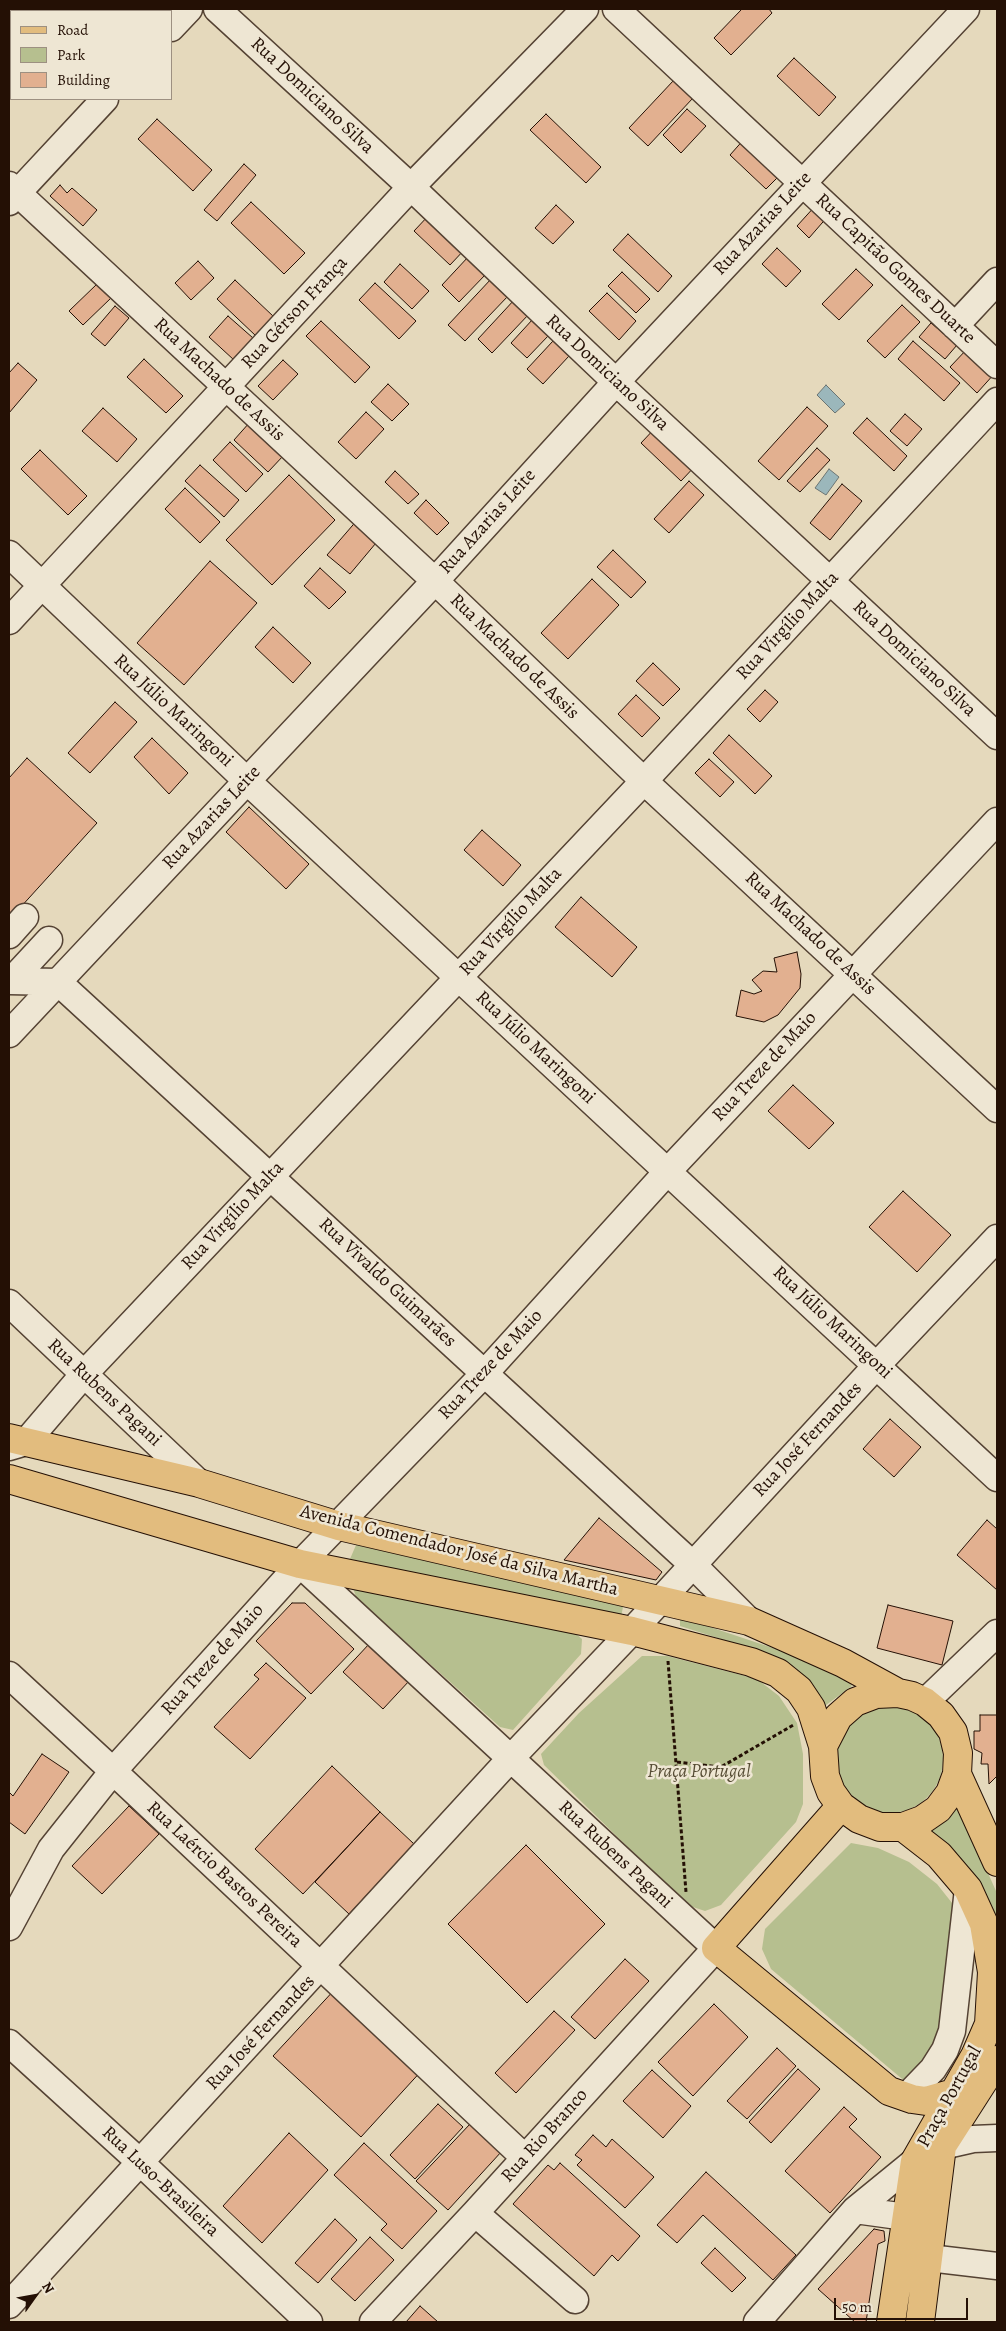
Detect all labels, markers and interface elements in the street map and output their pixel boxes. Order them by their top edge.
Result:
legend [10,10,172,100]
text: Road [57,20,88,40]
street label: Rua Domiciano Silva [245,33,379,159]
text: Park [57,45,85,65]
text: Building [57,70,110,90]
street label: Rua Azarias Leite [709,167,817,281]
street label: Rua Capitão Gomes Duarte [810,189,980,349]
street label: Rua Gérson França [237,252,353,374]
street label: Rua Domiciano Silva [540,310,674,436]
street label: Rua Machado de Assis [149,313,289,447]
street label: Rua Azarias Leite [435,465,541,579]
street label: Rua Virgílio Malta [732,567,844,685]
street label: Rua Machado de Assis [445,589,583,725]
street label: Rua Domiciano Silva [847,596,981,722]
street label: Rua Júlio Maringoni [108,650,238,772]
street label: Rua Azarias Leite [158,761,266,875]
street label: Rua Virgílio Malta [455,863,567,981]
street label: Rua Machado de Assis [740,867,880,1001]
street label: Rua Júlio Maringoni [470,987,600,1109]
street label: Rua Treze de Maio [708,1007,822,1127]
street label: Rua Virgílio Malta [177,1157,289,1275]
street label: Rua Vivaldo Guimarães [313,1213,461,1353]
street label: Rua Júlio Maringoni [767,1262,897,1384]
street label: Rua Treze de Maio [434,1305,548,1425]
street label: Rua Rubens Pagani [42,1334,166,1452]
street label: Rua José Fernandes [749,1378,867,1502]
street label: Avenida Comendador José da Silva Martha [298,1500,620,1602]
street label: Rua Treze de Maio [157,1599,269,1721]
park label: Praça Portugal [647,1761,751,1783]
street label: Rua Rubens Pagani [553,1796,677,1914]
street label: Rua Laércio Bastos Pereira [141,1797,307,1953]
street label: Rua José Fernandes [202,1971,320,2095]
street label: Praça Portugal [913,2042,987,2152]
street label: Rua Rio Branco [497,2084,593,2188]
street label: Rua Luso-Brasileira [97,2122,223,2242]
north arrow [10,2271,60,2321]
text: N [37,2278,59,2297]
scale bar [836,2288,970,2320]
text: 50 m [842,2297,872,2317]

